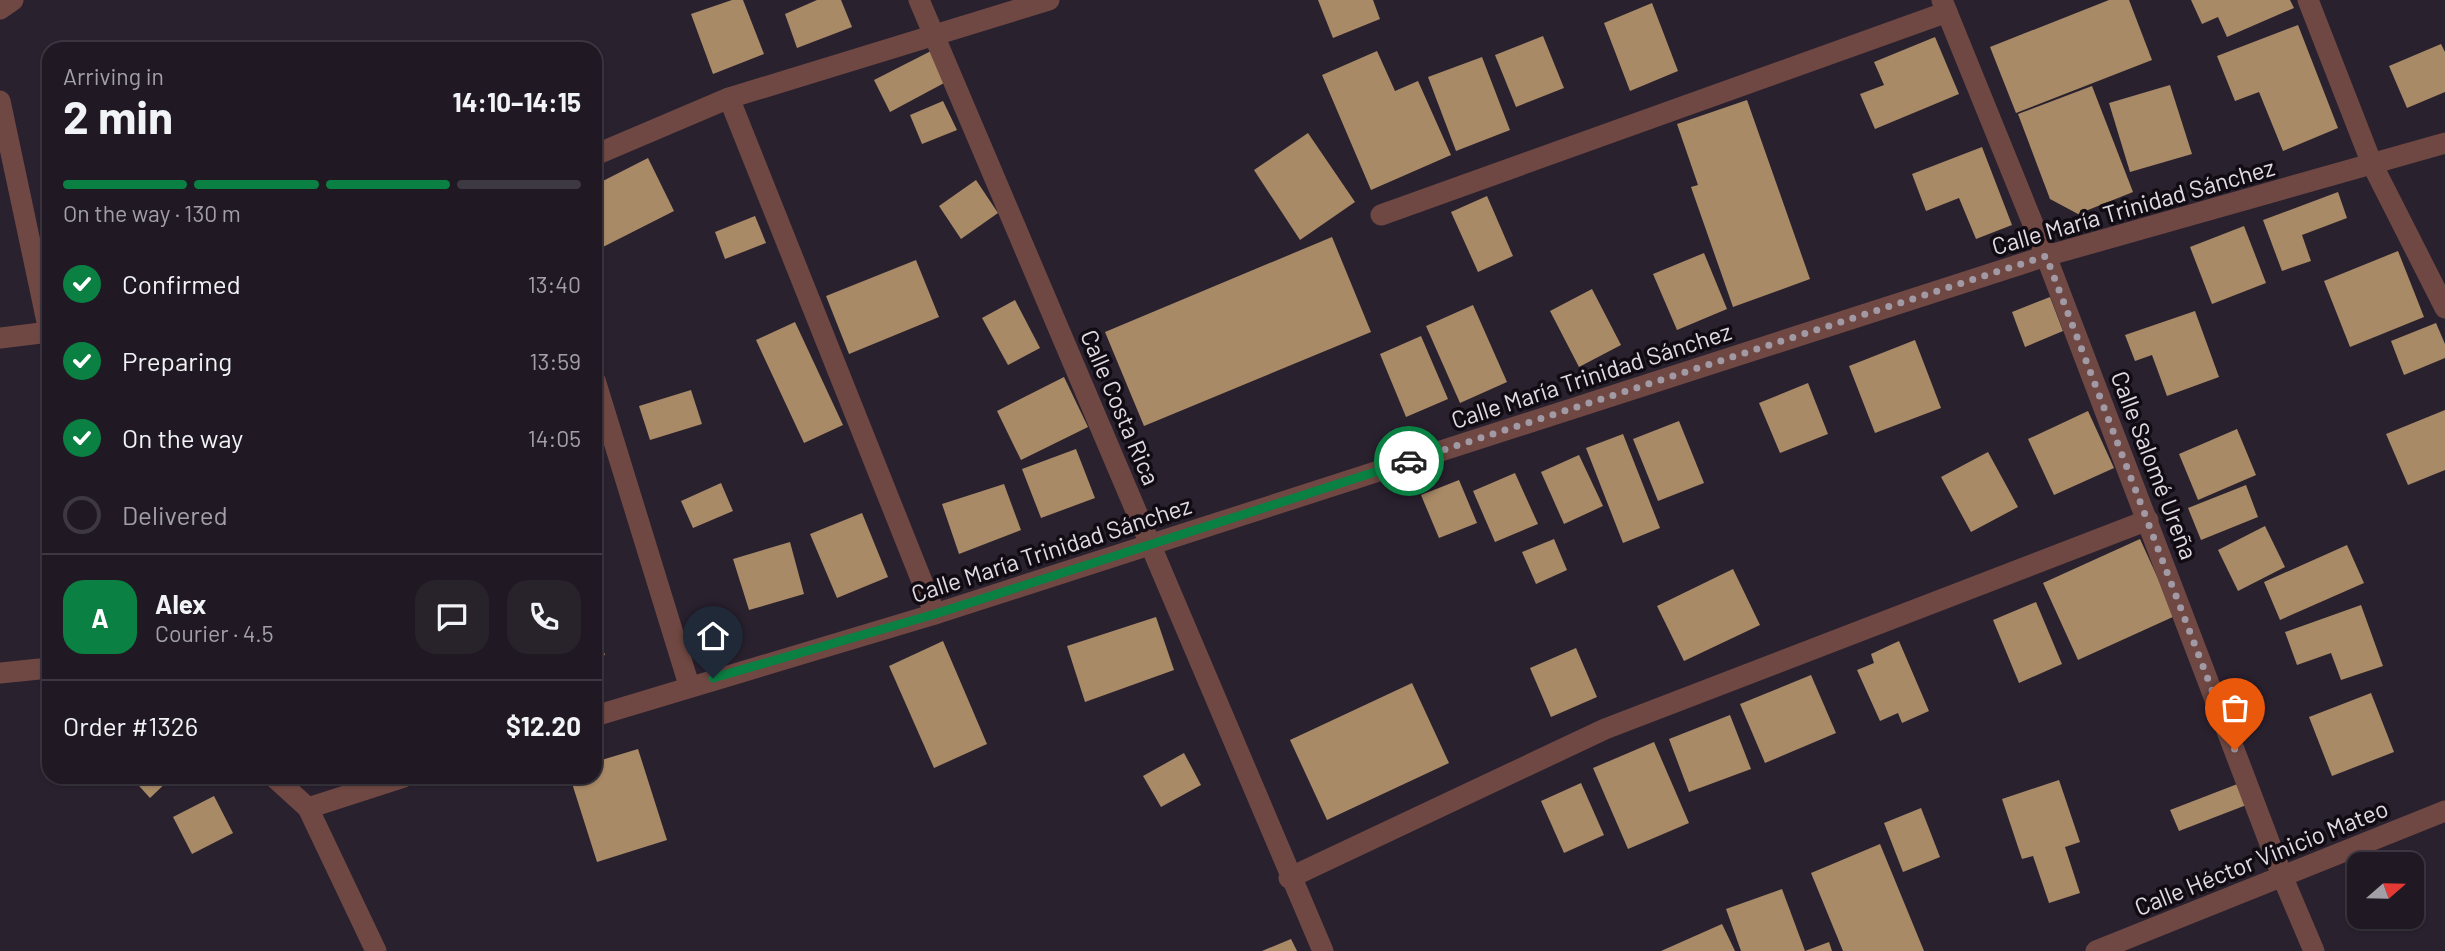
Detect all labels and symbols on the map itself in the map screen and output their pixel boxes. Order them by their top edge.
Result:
street label: Calle María Trinidad Sánchez [1988,152,2278,260]
street label: Calle María Trinidad Sánchez [1447,316,1735,434]
street label: Calle Costa Rica [1075,325,1167,489]
street label: Calle Salomé Ureña [2106,367,2204,563]
courier [1374,426,1444,496]
street label: Calle María Trinidad Sánchez [907,490,1195,608]
pin [683,606,743,678]
pin [2205,678,2265,750]
street label: Calle Héctor Vinicio Mateo [2130,793,2392,921]
north arrow [2347,852,2424,929]

